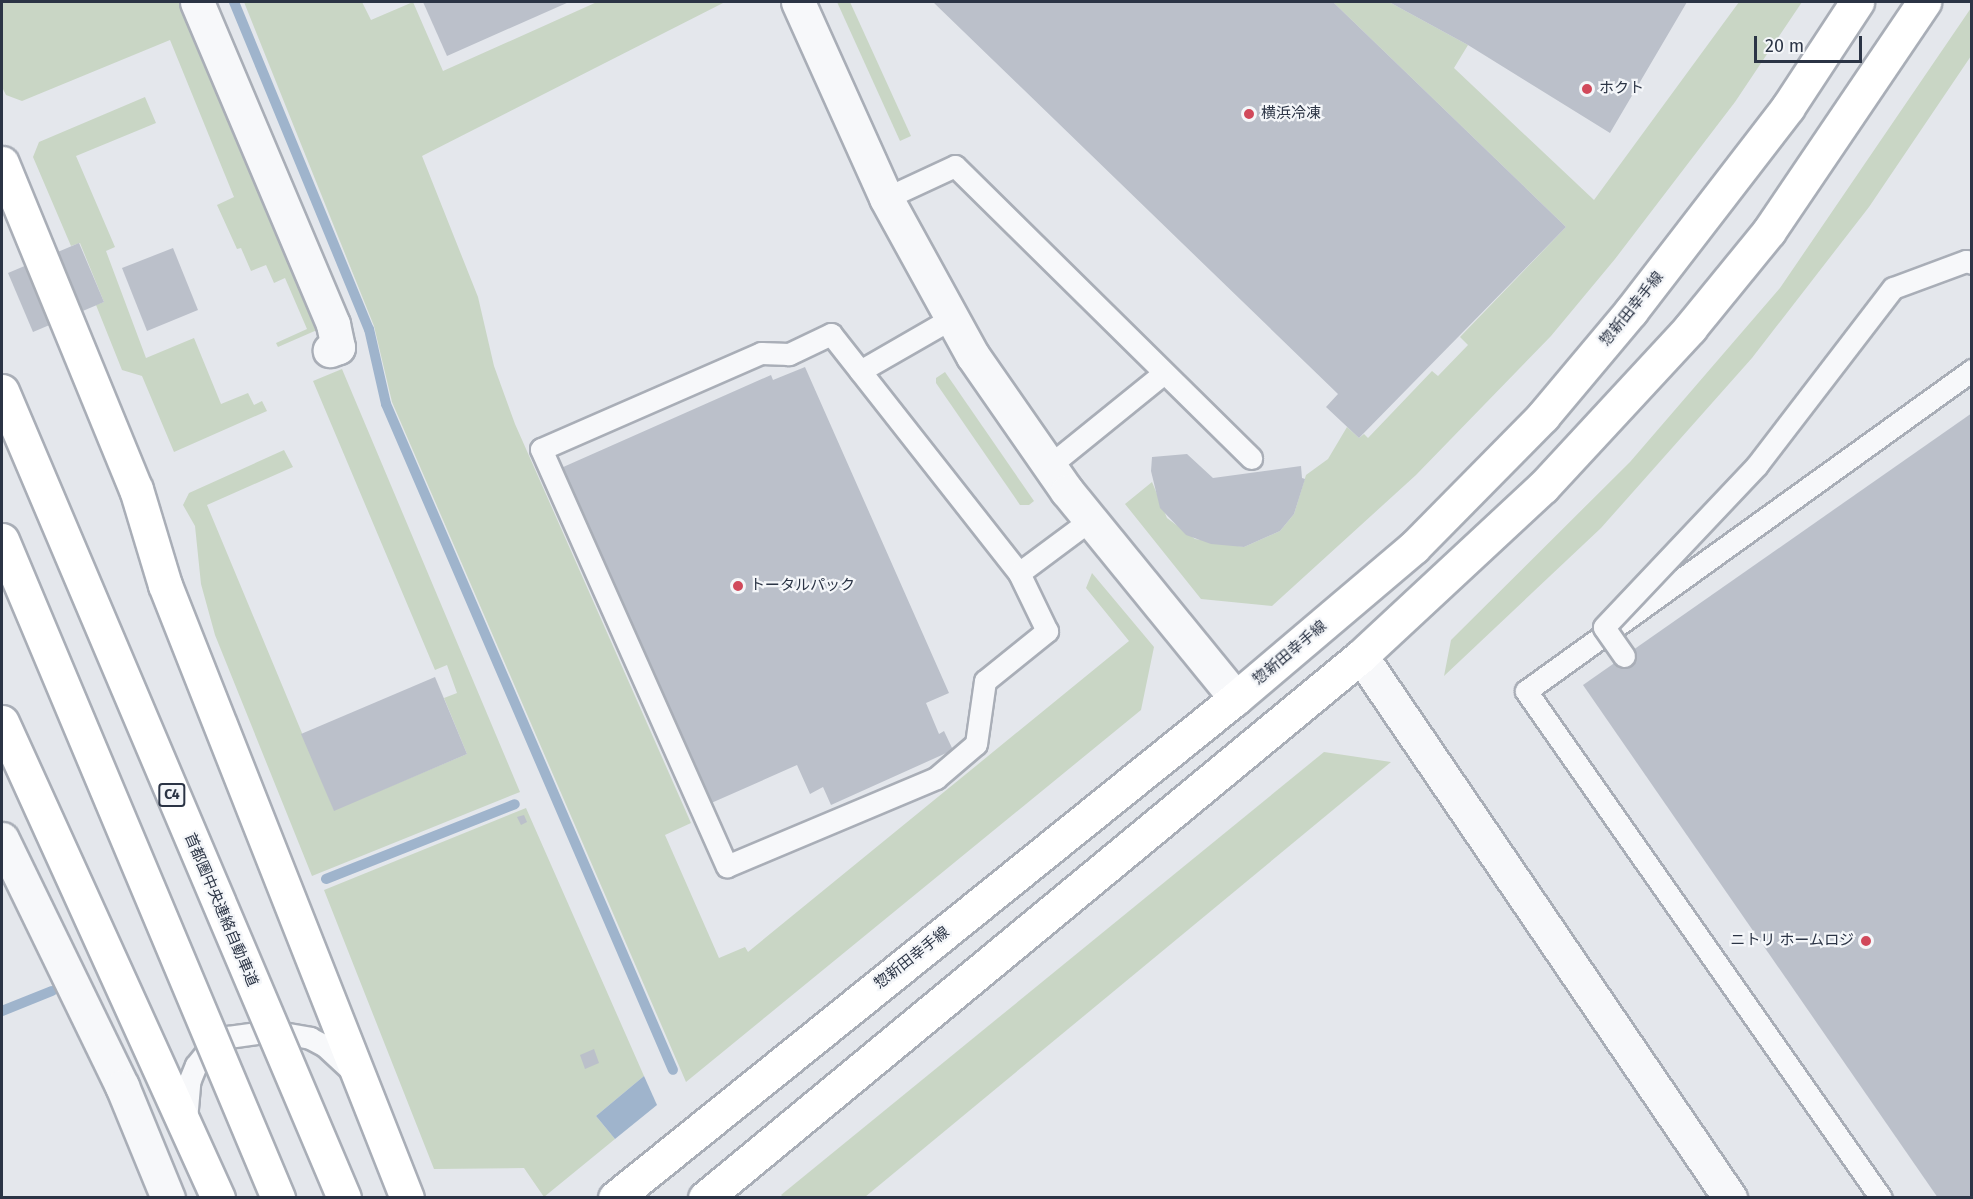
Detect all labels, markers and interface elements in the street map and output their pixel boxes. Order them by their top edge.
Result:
scale bar [1757,24,1865,62]
text: 20 m [1765,35,1804,57]
place label: ホクト [1599,80,1644,98]
marker: ホクト [1580,82,1594,96]
place label: 横浜冷凍 [1261,105,1321,123]
marker: 横浜冷凍 [1242,107,1256,121]
street label: 惣新田幸手線 [1597,268,1667,350]
place label: トータルパック [750,577,855,595]
marker: トータルパック [731,579,745,593]
street label: 惣新田幸手線 [1250,617,1330,689]
road number: C4 [157,784,187,806]
street label: 首都圏中央連絡自動車道 [180,831,262,989]
street label: 惣新田幸手線 [871,923,953,993]
place label: ニトリ ホームロジ [1730,932,1854,950]
marker: ニトリ ホームロジ [1859,934,1873,948]

